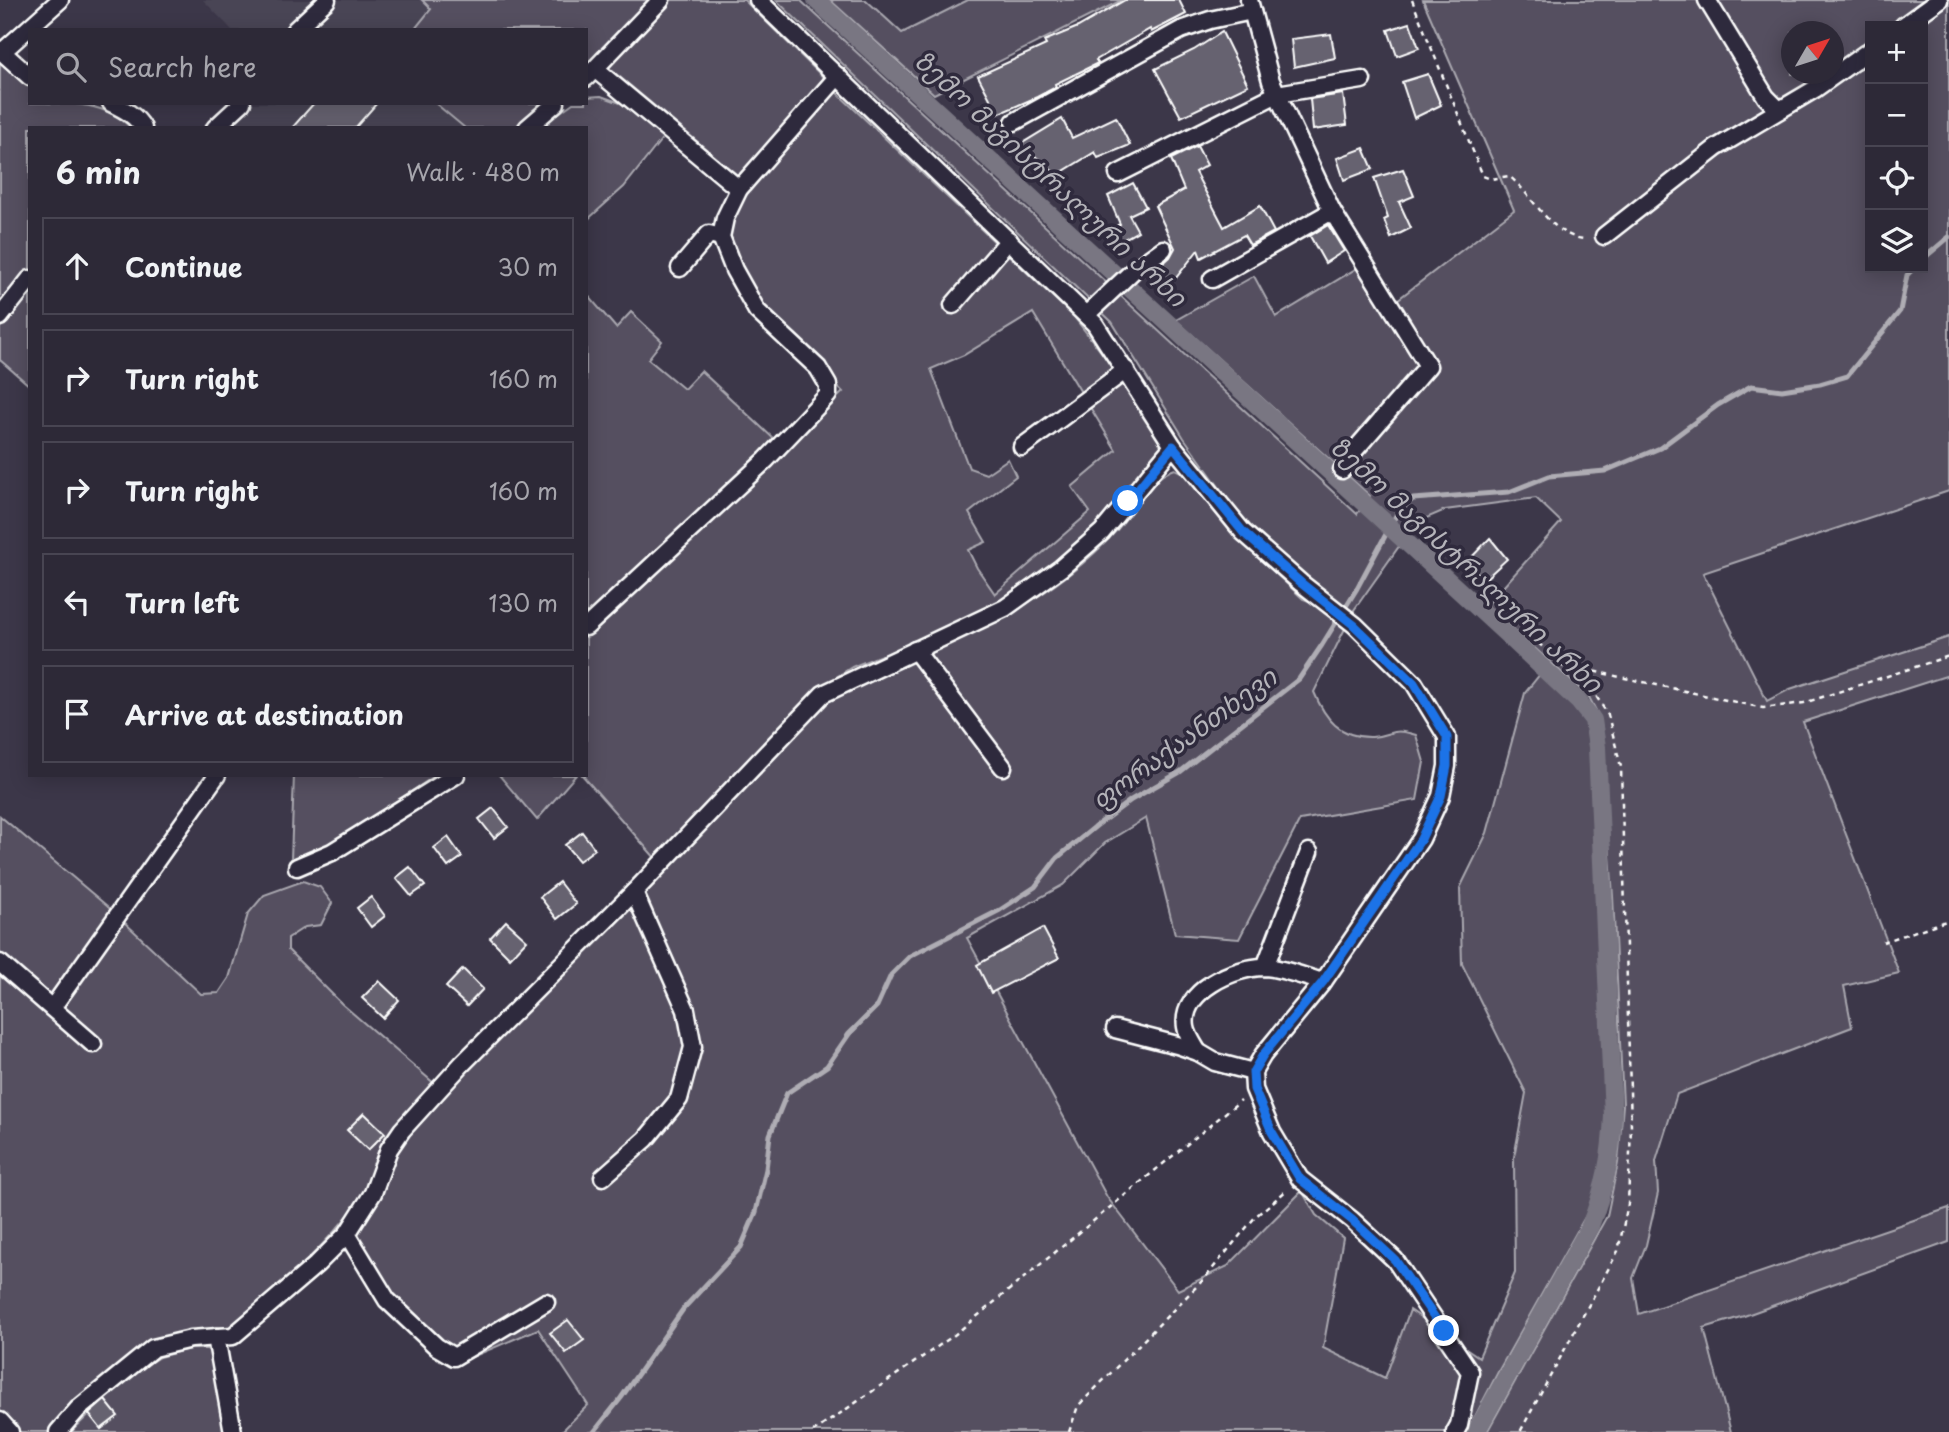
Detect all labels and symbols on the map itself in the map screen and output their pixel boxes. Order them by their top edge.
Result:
north arrow [1781,21,1844,84]
water label: ზემო მაგისტრალური არხი [906,41,1197,316]
water label: ზემო მაგისტრალური არხი [1322,427,1613,702]
route start [1112,485,1143,516]
water label: ფორაქაანთხევი [1082,656,1285,818]
route end [1428,1315,1459,1346]

